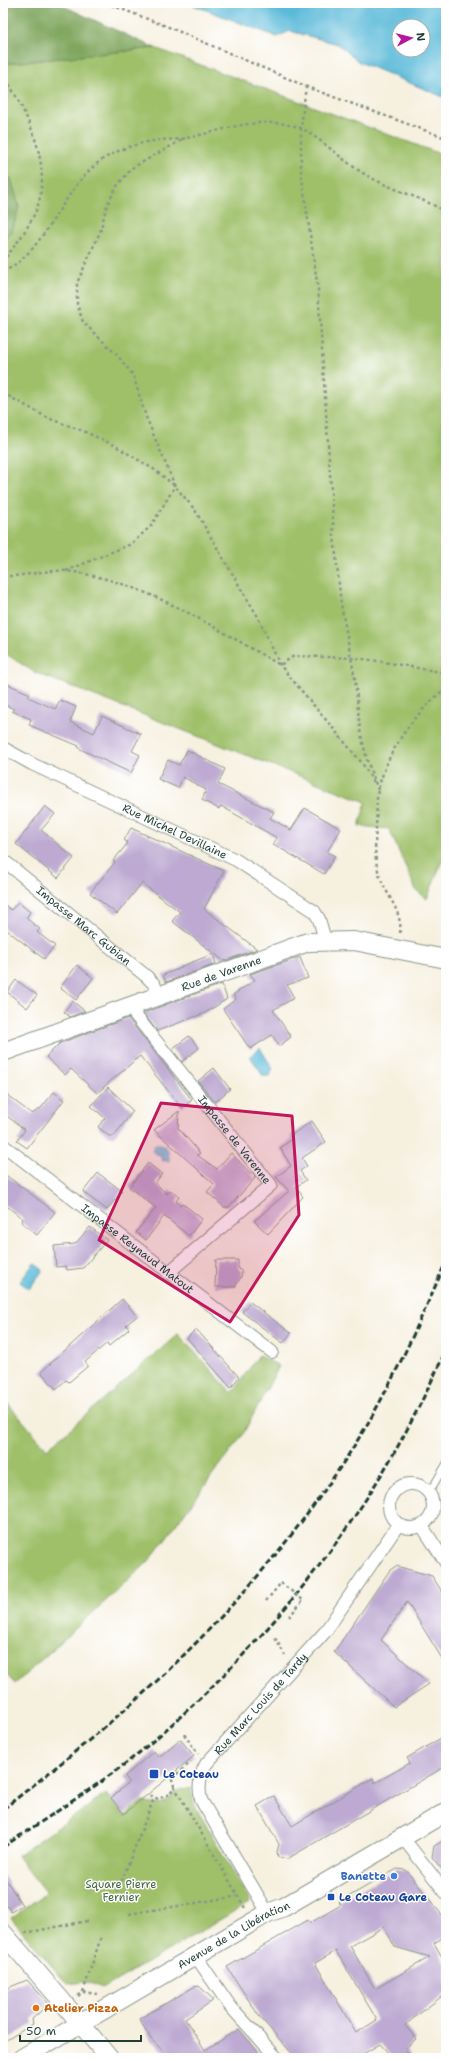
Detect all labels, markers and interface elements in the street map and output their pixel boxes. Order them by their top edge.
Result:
north arrow [391,18,431,58]
text: N [412,32,428,42]
street label: Rue Michel Devillaine [120,800,230,862]
street label: Impasse Marc Gubian [33,883,134,969]
street label: Rue de Varenne [179,952,263,995]
street label: Impasse de Varenne [195,1092,275,1187]
street label: Impasse Reynaud Matout [78,1201,197,1297]
street label: Rue Marc Louis de Tardy [211,1649,310,1758]
place label: Le Coteau [163,1767,219,1782]
marker: Le Coteau [148,1768,160,1780]
place label: Banette [341,1869,386,1884]
marker: Banette [389,1871,399,1881]
park label: Square Pierre Fernier [86,1877,156,1905]
place label: Le Coteau Gare [339,1890,427,1905]
marker: Le Coteau Gare [326,1892,336,1902]
street label: Avenue de la Libération [175,1898,293,1972]
place label: Atelier Pizza [44,2001,119,2016]
marker: Atelier Pizza [31,2003,41,2013]
scale bar [20,2017,141,2043]
text: 50 m [26,2023,56,2039]

